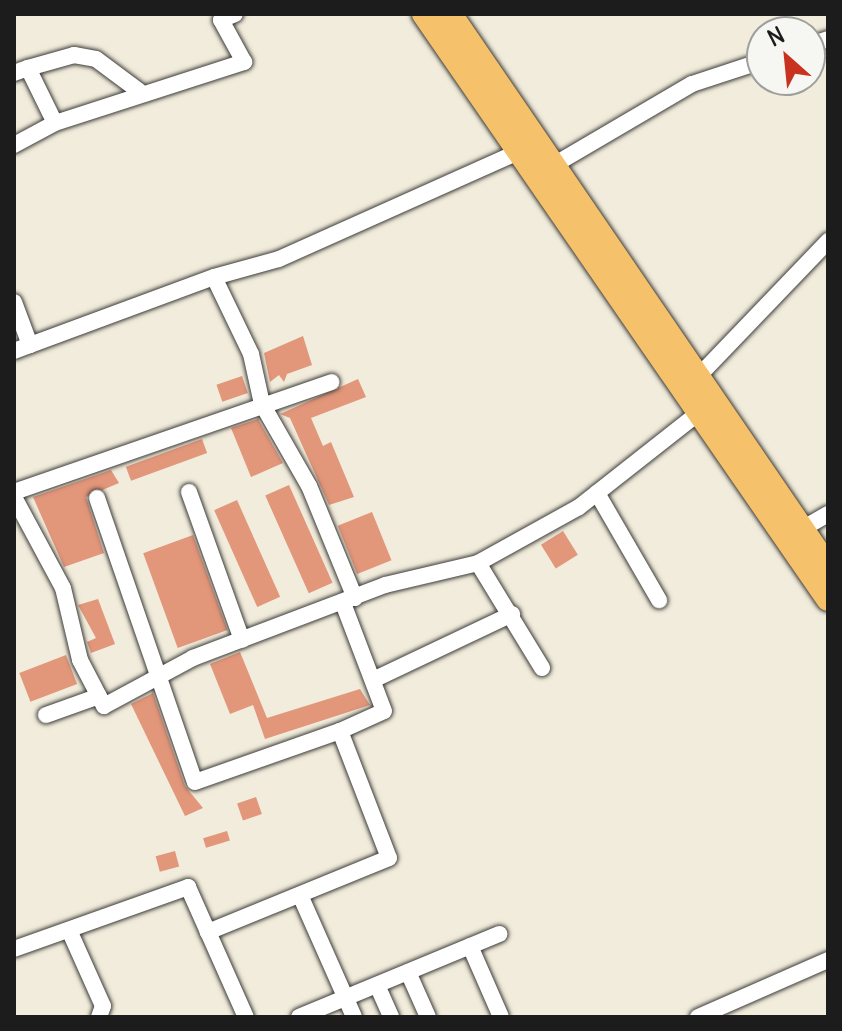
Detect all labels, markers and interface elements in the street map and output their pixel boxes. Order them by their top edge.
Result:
north arrow [746,16,826,96]
text: N [763,20,789,52]

